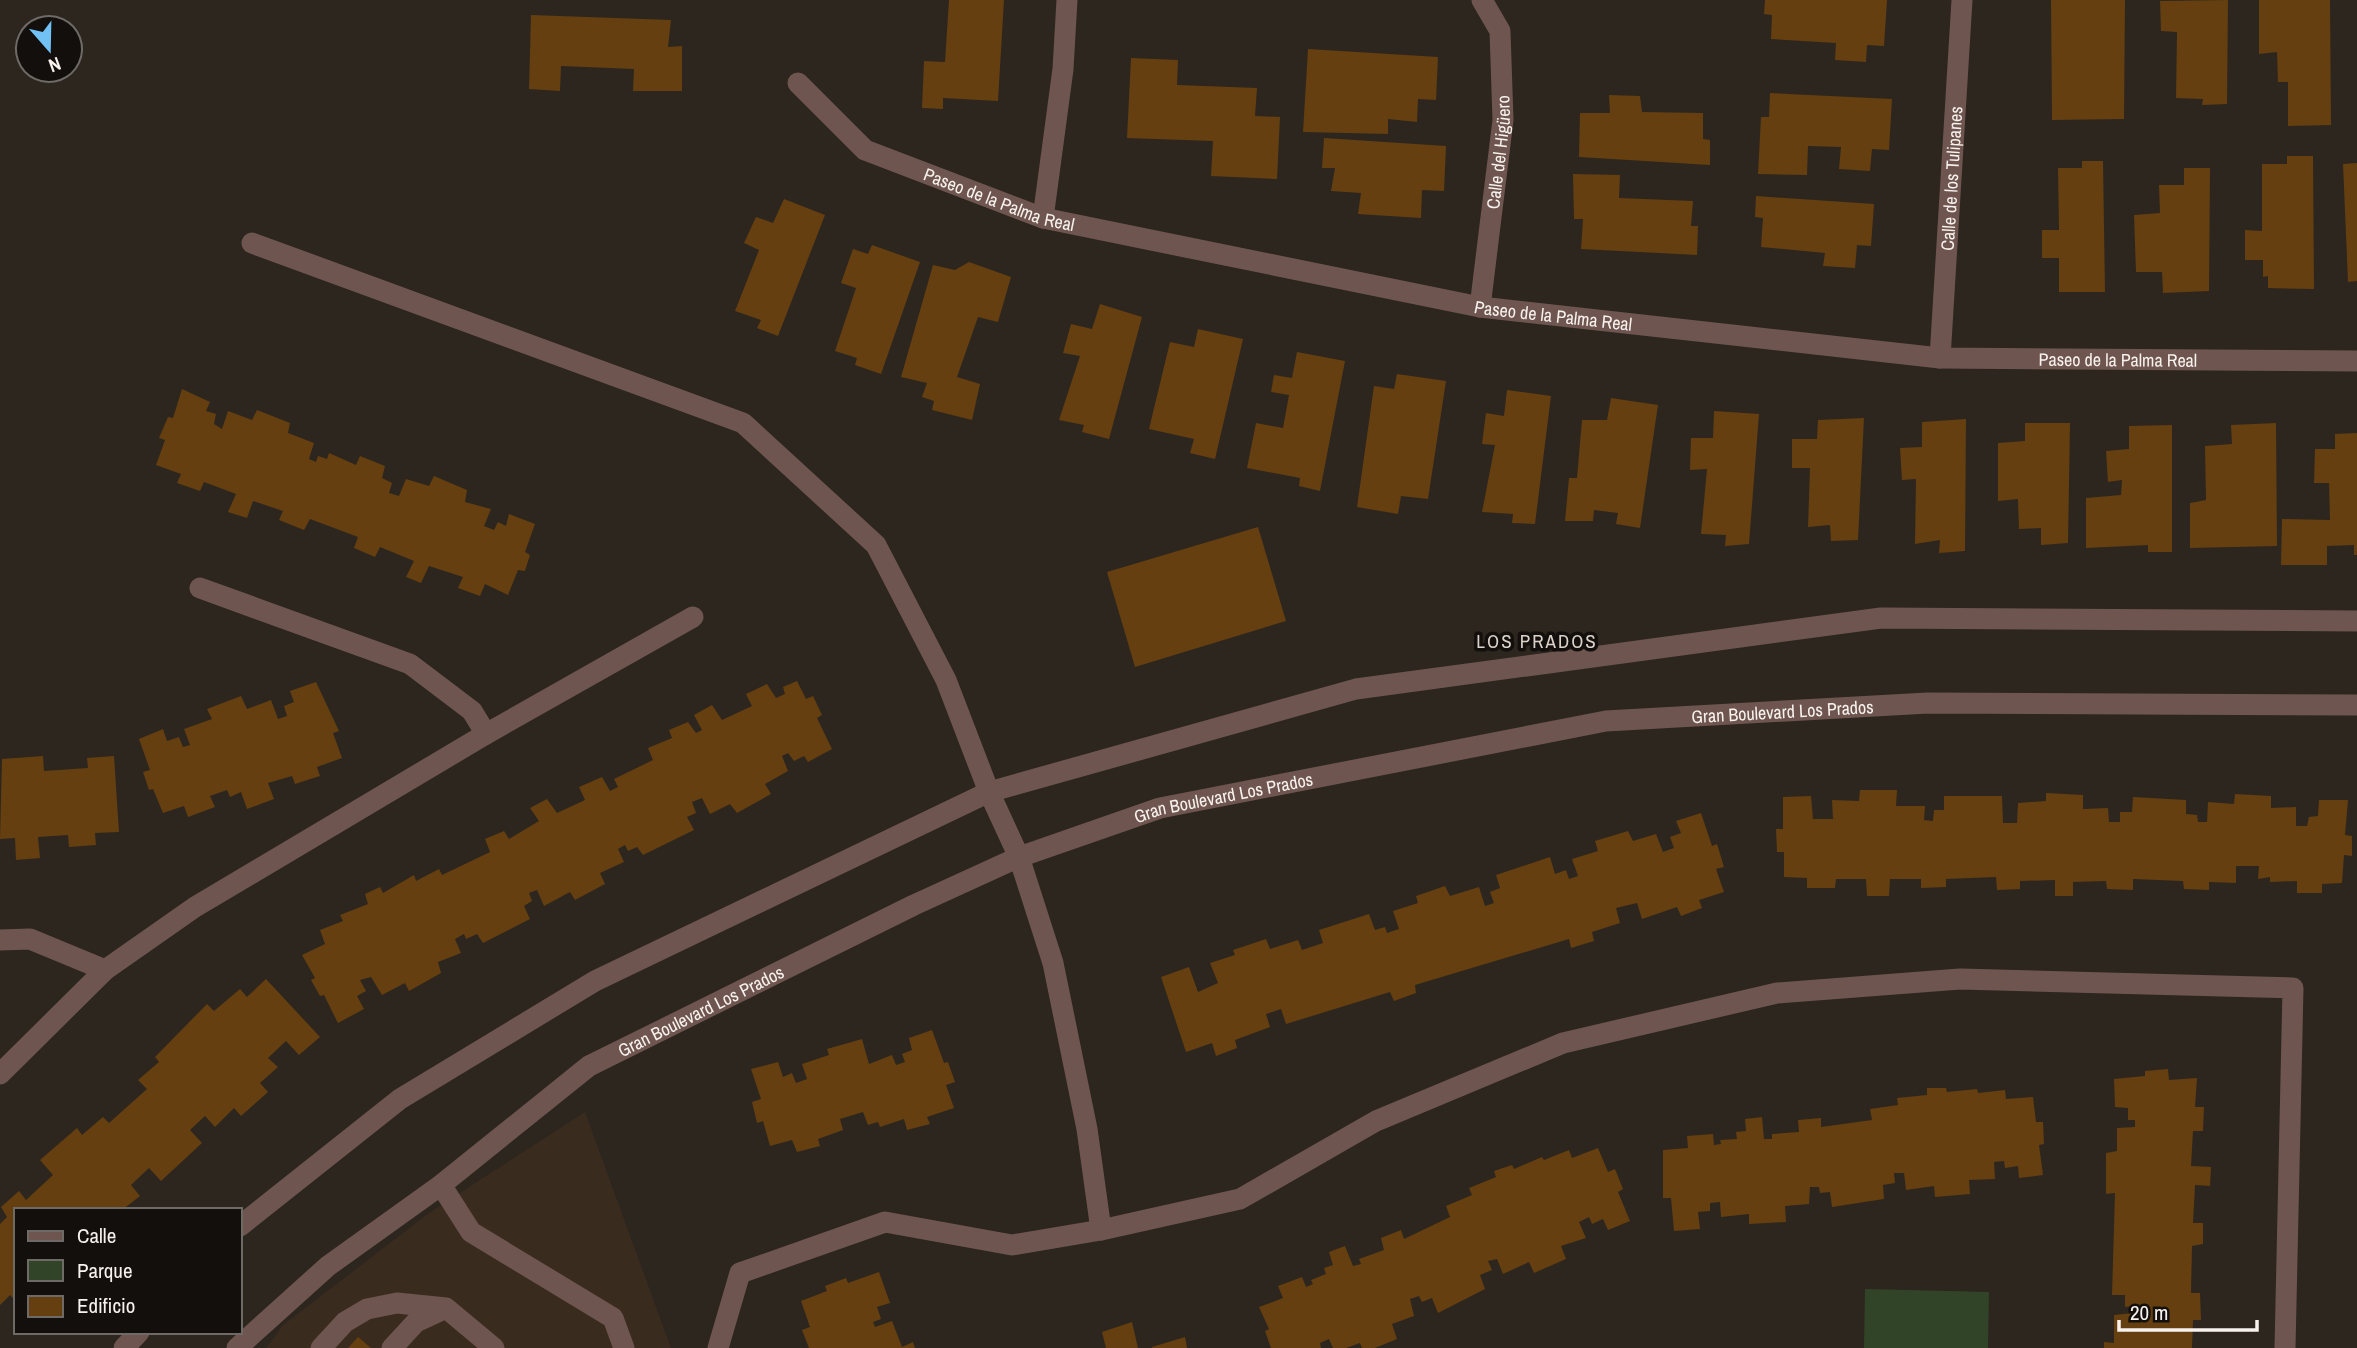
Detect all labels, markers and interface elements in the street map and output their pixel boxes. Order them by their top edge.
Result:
north arrow [14,14,84,84]
text: N [45,51,65,79]
street label: Calle del Higüero [1480,95,1516,210]
street label: Calle de los Tulipanes [1934,105,1968,251]
street label: Paseo de la Palma Real [920,161,1077,237]
street label: Paseo de la Palma Real [1472,294,1633,336]
street label: Paseo de la Palma Real [2039,346,2197,372]
district label: LOS PRADOS [1476,628,1598,654]
street label: Gran Boulevard Los Prados [1691,694,1874,729]
street label: Gran Boulevard Los Prados [1130,766,1315,829]
street label: Gran Boulevard Los Prados [613,959,788,1062]
legend [14,1208,242,1334]
text: Calle [77,1221,116,1250]
text: Parque [77,1256,133,1285]
scale bar [2119,1288,2257,1332]
text: Edificio [77,1291,135,1320]
text: 20 m [2130,1298,2168,1327]

